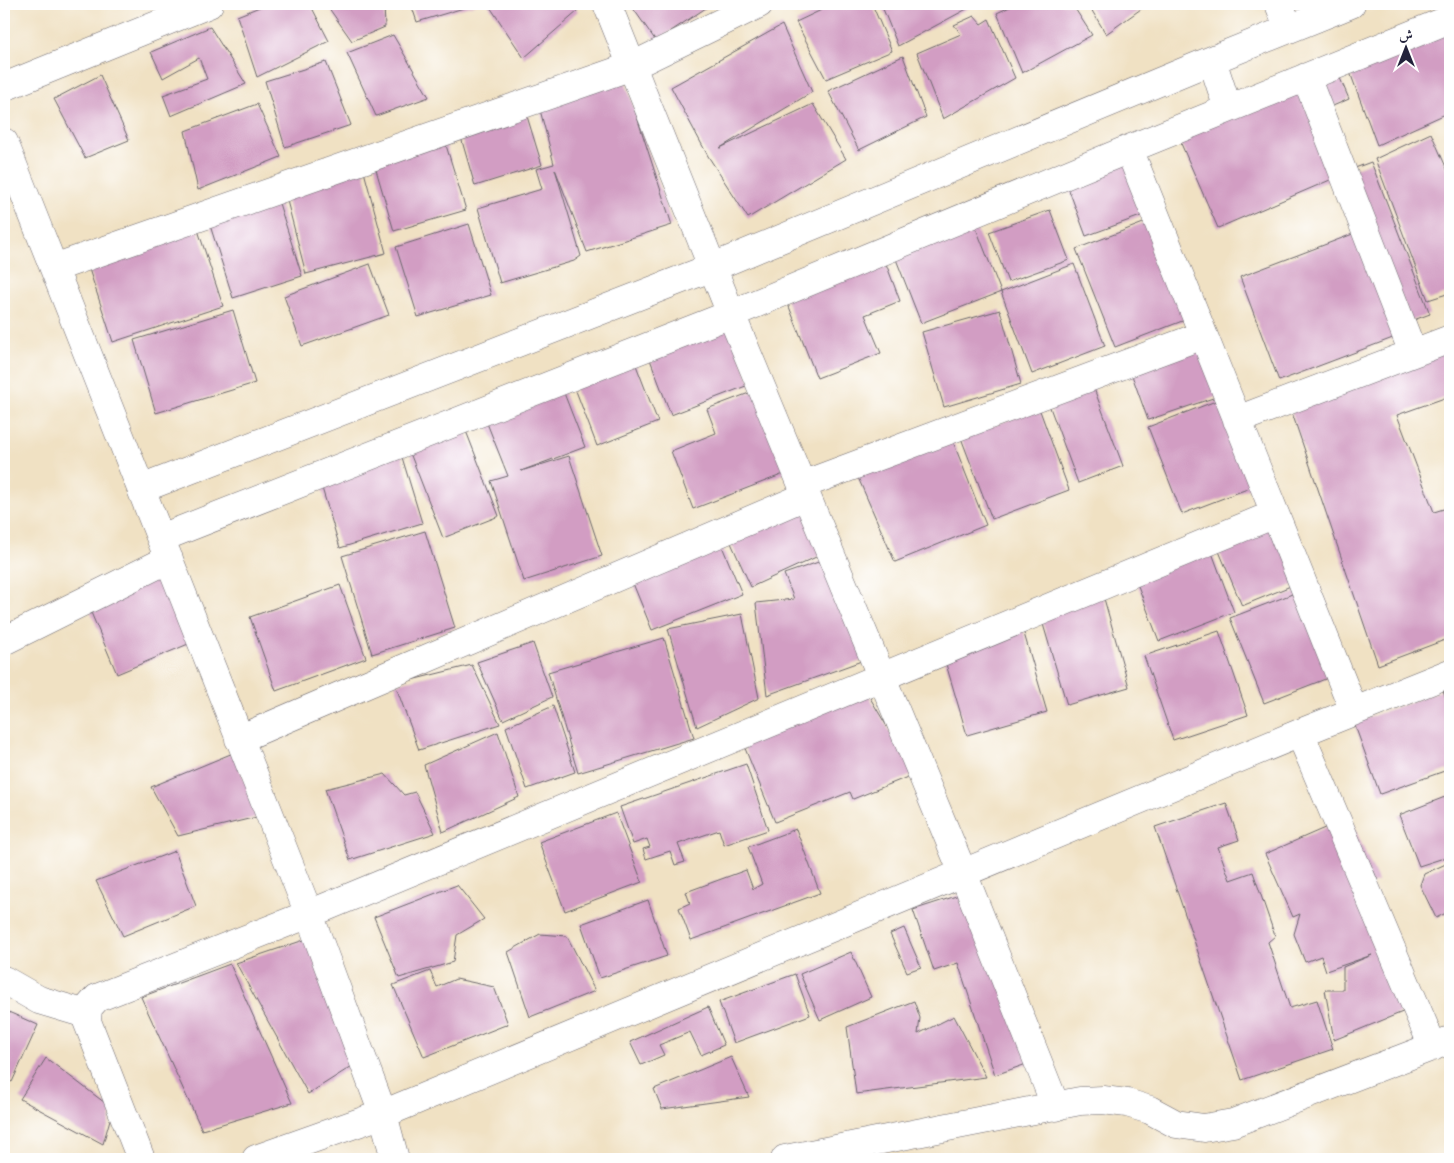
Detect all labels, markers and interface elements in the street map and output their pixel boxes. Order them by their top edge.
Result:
north arrow [1382,22,1432,72]
text: ش [1399,27,1413,44]

